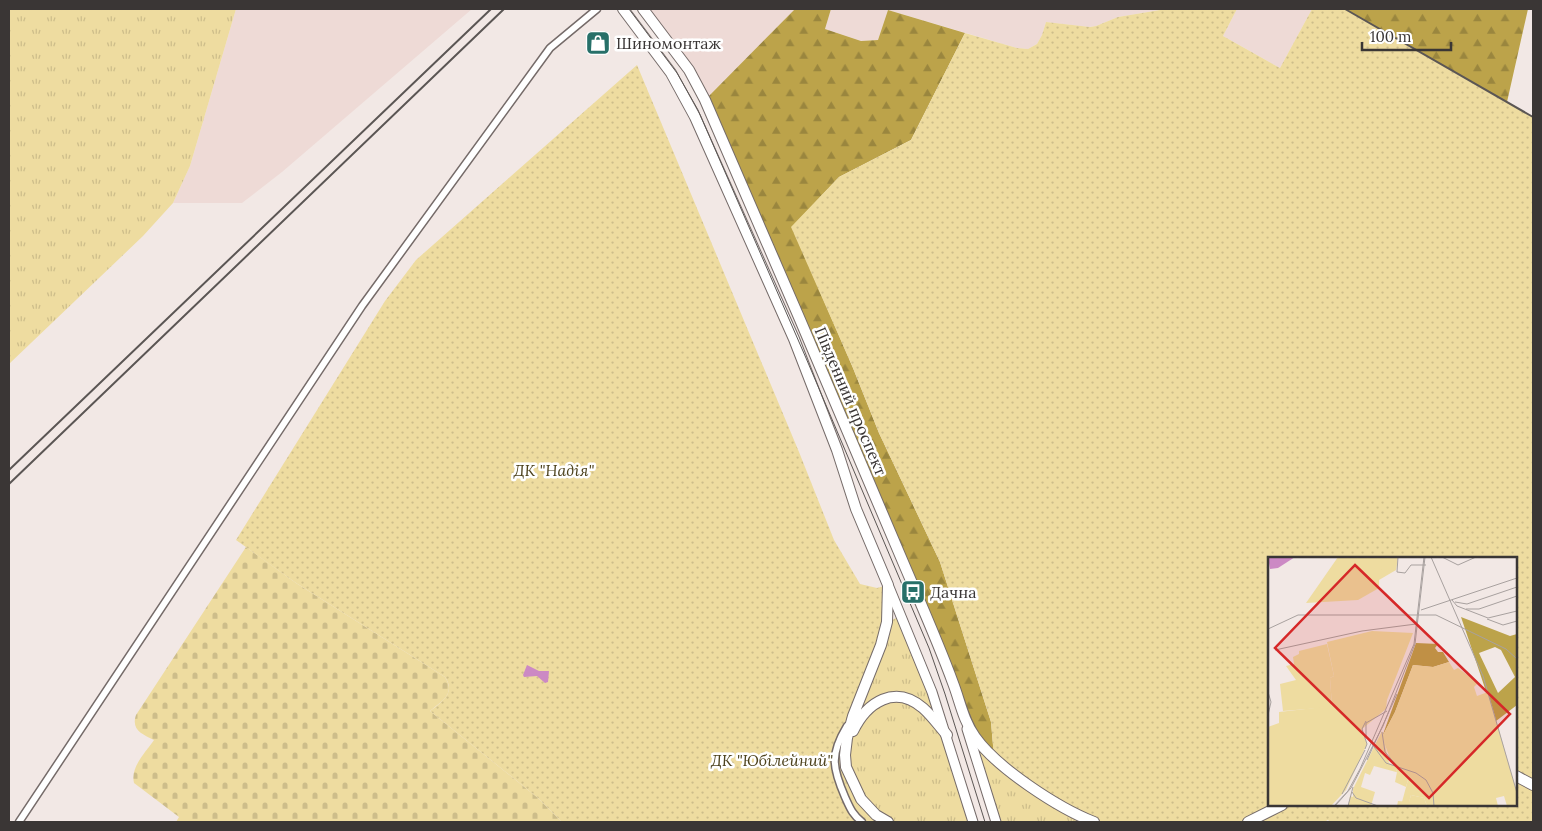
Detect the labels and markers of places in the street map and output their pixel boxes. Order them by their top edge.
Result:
shop icon: Шиномонтаж [585,30,611,56]
place label: Шиномонтаж [616,33,722,53]
bus stop icon: Дачна [900,579,926,605]
place label: Дачна [930,582,976,602]

